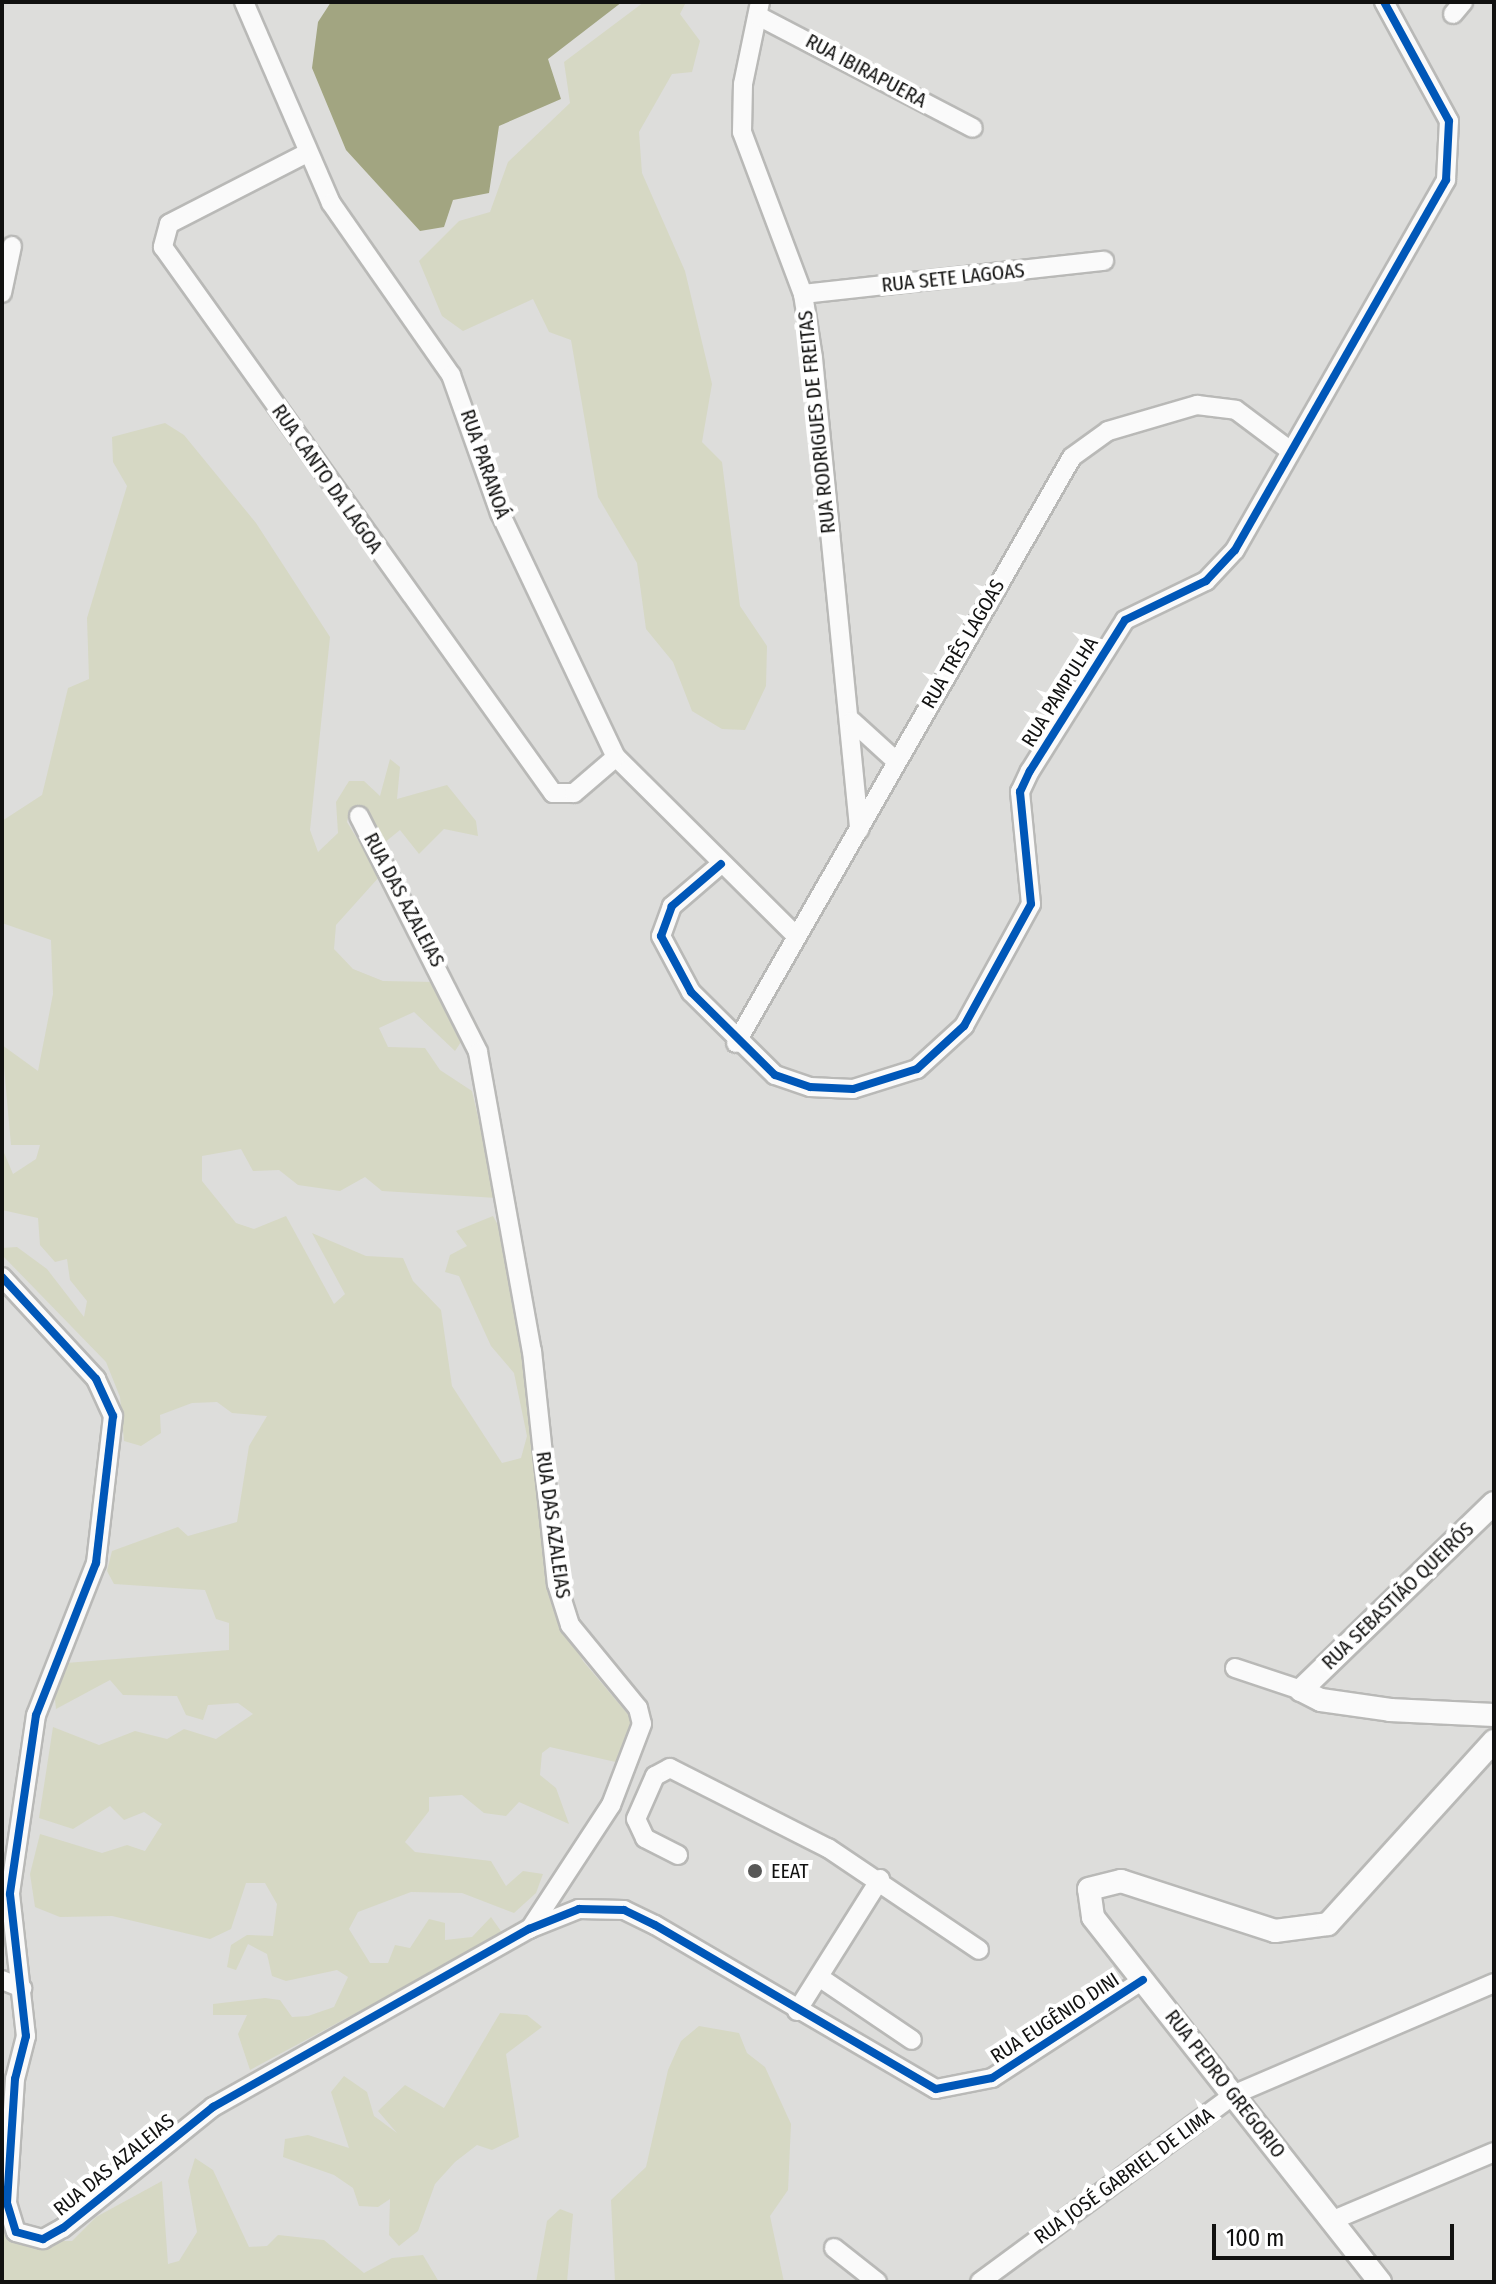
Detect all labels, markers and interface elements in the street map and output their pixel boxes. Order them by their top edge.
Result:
street label: RUA IBIRAPUERA [801,29,931,113]
street label: RUA SETE LAGOAS [880,259,1026,297]
street label: RUA RODRIGUES DE FREITAS [793,309,841,535]
street label: RUA CANTO DA LAGOA [267,400,387,558]
street label: RUA PARANOÁ [455,406,515,522]
street label: RUA TRÊS LAGOAS [916,575,1010,713]
street label: RUA PAMPULHA [1017,633,1103,751]
street label: RUA DAS AZALEIAS [359,829,449,971]
street label: RUA DAS AZALEIAS [531,1450,575,1600]
street label: RUA SEBASTIÃO QUEIRÓS [1317,1517,1479,1675]
place label: EEAT [771,1859,809,1883]
marker: EEAT [746,1862,764,1880]
street label: RUA EUGÊNIO DINI [986,1968,1124,2068]
street label: RUA PEDRO GREGORIO [1160,2005,1290,2163]
street label: RUA JOSÉ GABRIEL DE LIMA [1030,2103,1218,2249]
street label: RUA DAS AZALEIAS [49,2109,179,2221]
scale bar [1216,2208,1458,2258]
text: 100 m [1226,2224,1284,2252]

